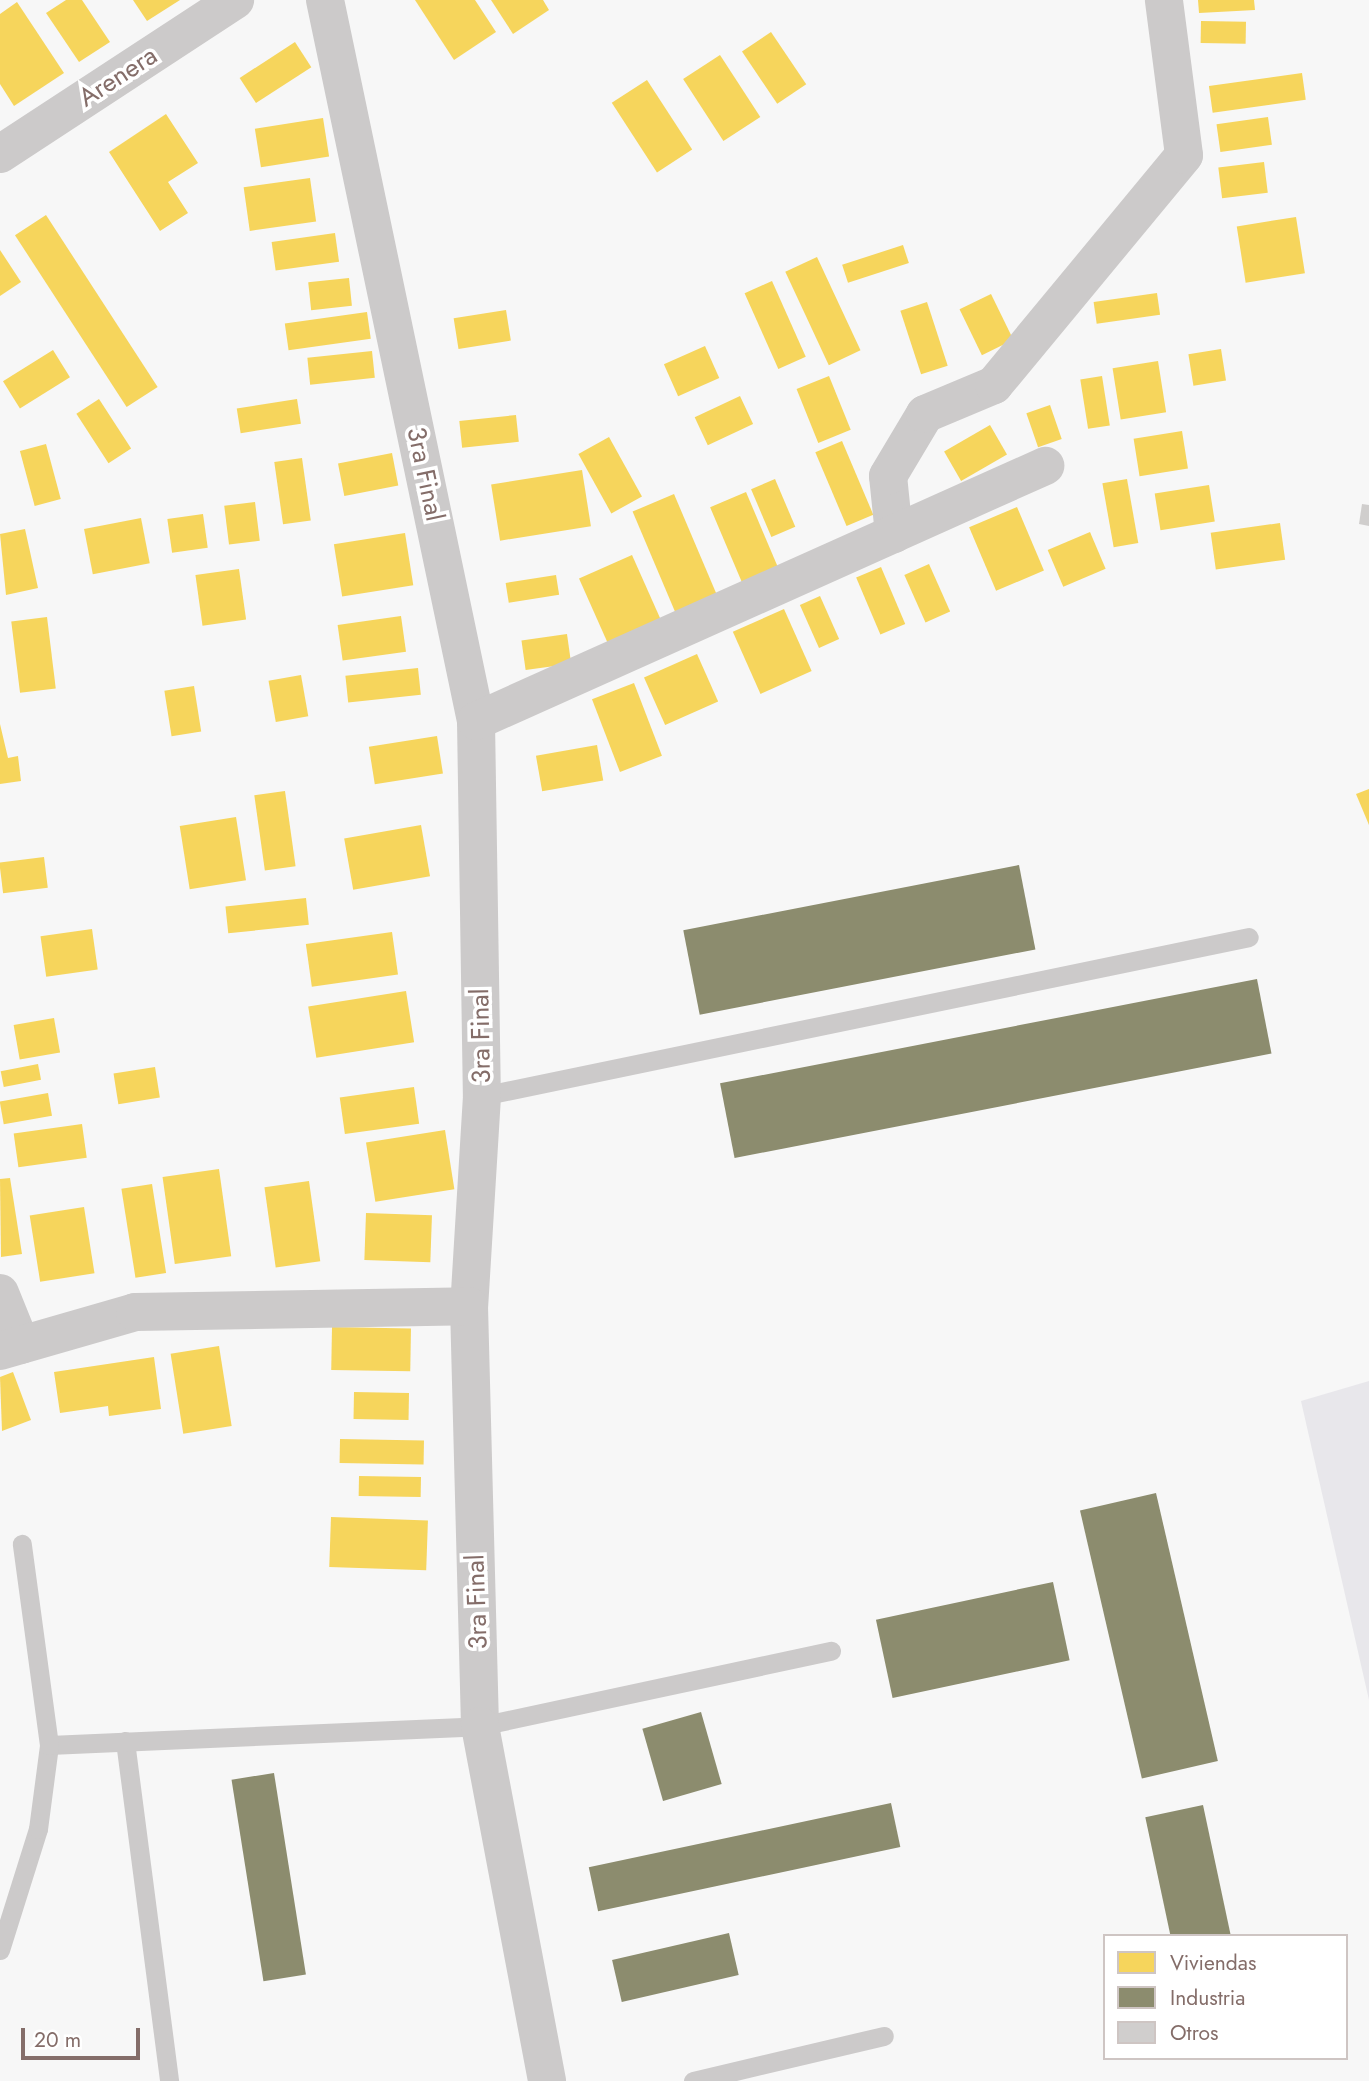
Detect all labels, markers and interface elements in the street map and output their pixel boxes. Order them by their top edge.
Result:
street label: Arenera [73,40,163,114]
street label: 3ra Final [400,424,450,524]
street label: 3ra Final [465,988,497,1084]
street label: 3ra Final [460,1554,494,1650]
legend [1103,1934,1348,2060]
text: Viviendas [1170,1948,1256,1978]
text: Industria [1170,1983,1245,2013]
scale bar [24,2014,144,2058]
text: Otros [1170,2018,1218,2048]
text: 20 m [34,2025,81,2055]

